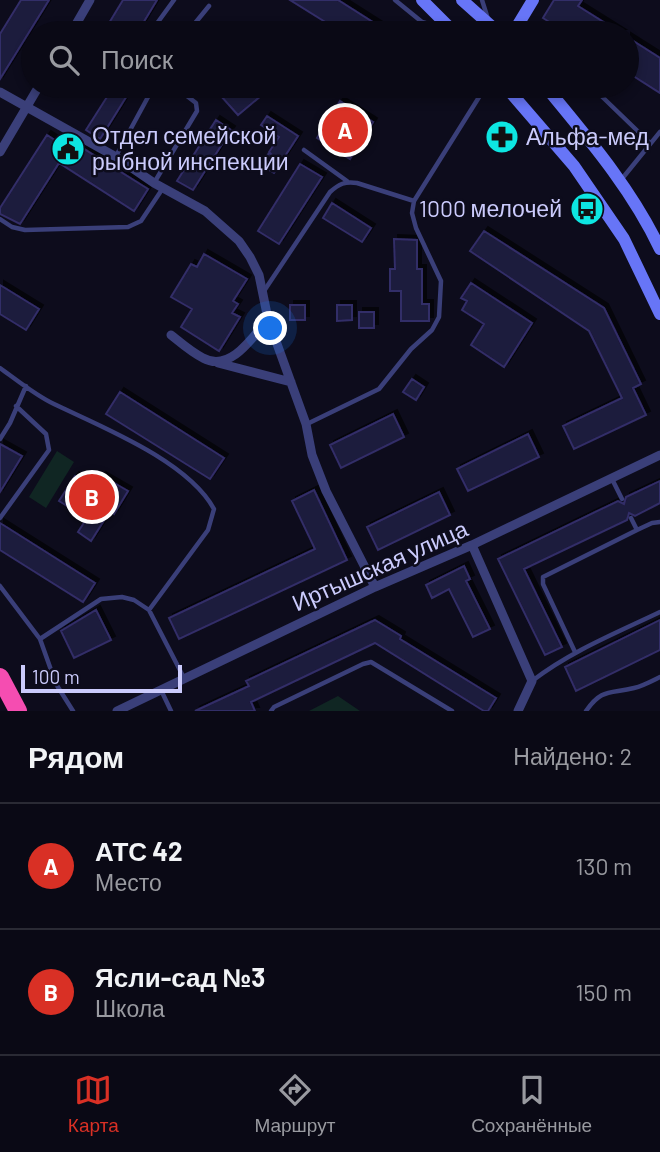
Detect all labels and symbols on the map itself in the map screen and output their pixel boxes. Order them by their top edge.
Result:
pin: A [322,104,368,156]
pharmacy icon: Альфа-мед [483,118,521,156]
place label: Отдел семейской рыбной инспекции [92,121,289,175]
place label: Альфа-мед [526,122,650,150]
public building icon: Отдел семейской рыбной инспекции [49,130,87,168]
bus stop icon: 1000 мелочей [568,190,606,228]
place label: 1000 мелочей [419,194,562,222]
your location [253,311,287,345]
pin: B [69,471,115,523]
street label: Иртышская улица [287,514,472,616]
scale bar [21,662,182,694]

